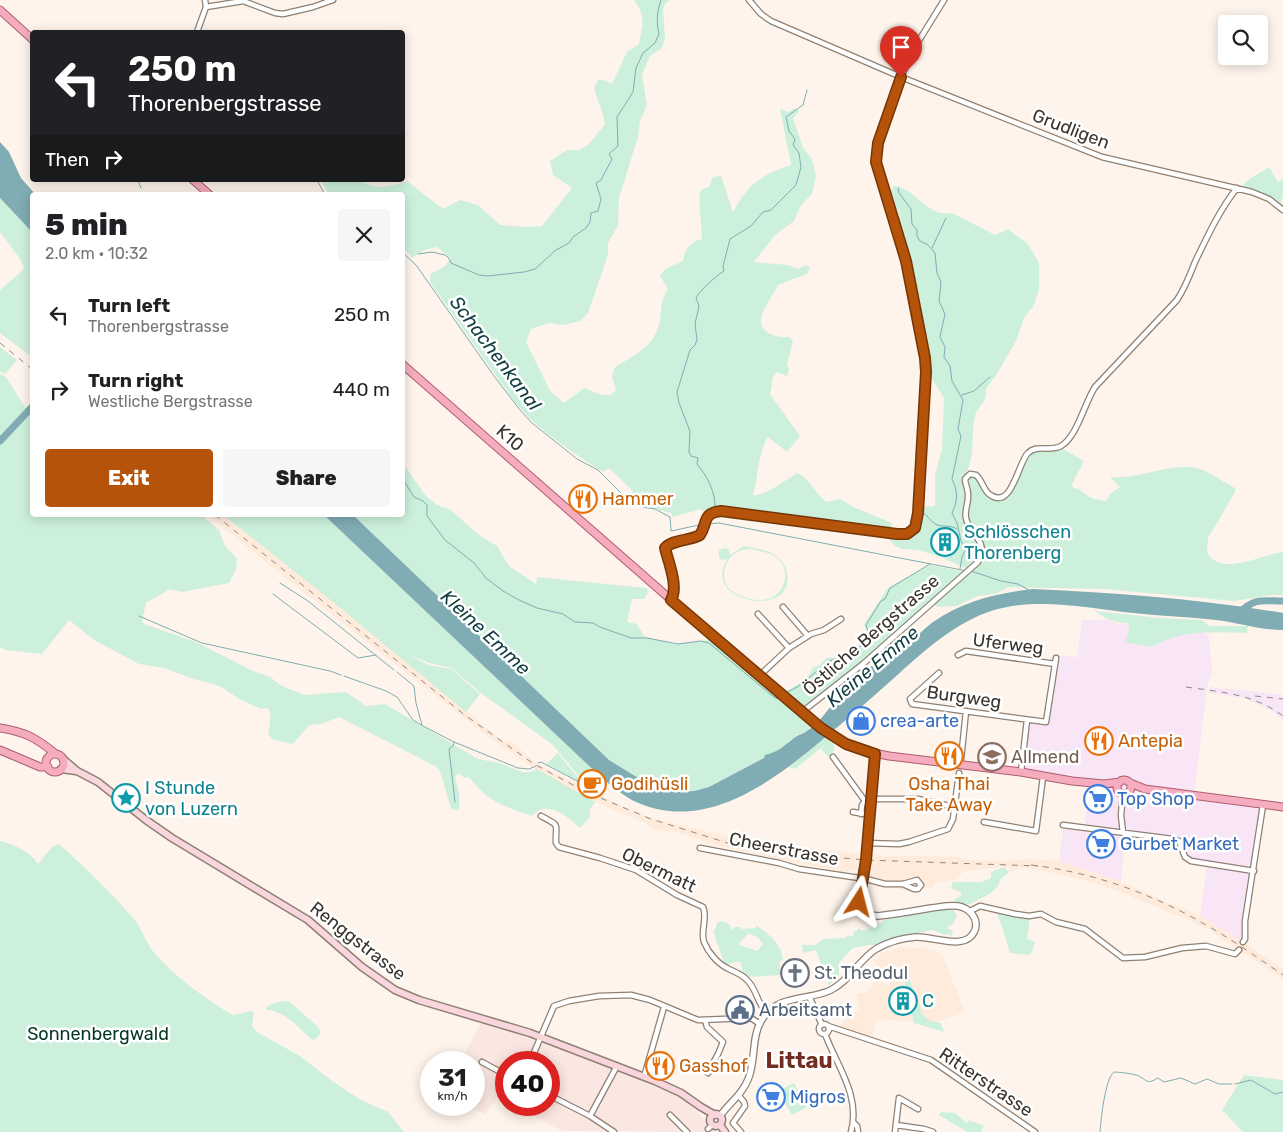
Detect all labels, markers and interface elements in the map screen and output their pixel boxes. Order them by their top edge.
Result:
map controls [1218,15,1268,65]
button: search [1218,15,1268,65]
pin [880,26,922,77]
icon: arrive [887,33,915,61]
text: 250 m [128,48,237,90]
icon: left [45,50,110,115]
text: Thorenbergstrasse [128,90,322,117]
street label: Grudligen [1029,104,1113,154]
icon: right [99,145,127,173]
text: Then [45,148,89,171]
text: 5 min [45,207,128,243]
button: close [338,209,390,261]
text: 2.0 km · 10:32 [45,244,148,263]
water label: Schachenkanal [445,292,546,415]
text: Turn left [88,294,170,317]
icon: left [45,301,73,329]
text: 250 m [334,303,390,326]
text: Thorenbergstrasse [88,317,229,336]
text: Turn right [88,369,183,392]
icon: right [45,376,73,404]
text: 440 m [333,378,390,401]
text: Westliche Bergstrasse [88,392,253,411]
street label: K10 [492,420,528,456]
button: Exit [45,449,213,507]
button: Share [223,449,390,507]
restaurant icon: Hammer [568,484,598,514]
place label: Hammer [602,488,674,510]
place label: Schlösschen Thorenberg [964,521,1071,564]
building icon: Schlösschen Thorenberg [930,527,960,557]
street label: Östliche Bergstrasse [798,570,944,700]
water label: Kleine Emme [436,585,535,680]
water label: Kleine Emme [821,621,924,712]
street label: Uferweg [971,629,1045,659]
street label: Burgweg [925,681,1003,713]
shop icon: crea-arte [846,706,876,736]
place label: crea-arte [880,710,959,732]
restaurant icon: Antepia [1084,726,1114,756]
place label: Antepia [1118,730,1183,752]
restaurant icon: Osha Thai Take Away [934,741,964,771]
school or university icon: Allmend [977,742,1007,772]
place label: Allmend [1011,746,1080,768]
cafe icon: Godihüsli [577,769,607,799]
place label: Godihüsli [611,773,688,795]
place label: Osha Thai Take Away [905,773,993,816]
place label: I Stunde von Luzern [145,777,238,820]
place icon: I Stunde von Luzern [111,783,141,813]
supermarket icon: Top Shop [1083,784,1113,814]
place label: Top Shop [1117,788,1194,810]
street label: Cheerstrasse [727,828,841,870]
supermarket icon: Gurbet Market [1086,829,1116,859]
place label: Gurbet Market [1120,833,1239,855]
street label: Obermatt [618,843,700,897]
position arrow [832,875,884,927]
street label: Renggstrasse [306,897,410,985]
church icon: St. Theodul [780,958,810,988]
place label: St. Theodul [814,962,908,984]
building icon: C [888,986,918,1016]
place label: C [922,990,934,1012]
public building icon: Arbeitsamt [725,995,755,1025]
place label: Arbeitsamt [759,999,852,1021]
park label: Sonnenbergwald [27,1023,169,1045]
street label: Ritterstrasse [935,1043,1037,1121]
district label: Littau [765,1047,833,1074]
speed limit sign: 40 [495,1051,560,1116]
restaurant icon: Gasshof [645,1051,675,1081]
place label: Gasshof [679,1055,748,1077]
text: 31 [438,1063,467,1092]
supermarket icon: Migros [756,1082,786,1112]
place label: Migros [790,1086,846,1108]
text: km/h [438,1089,467,1103]

